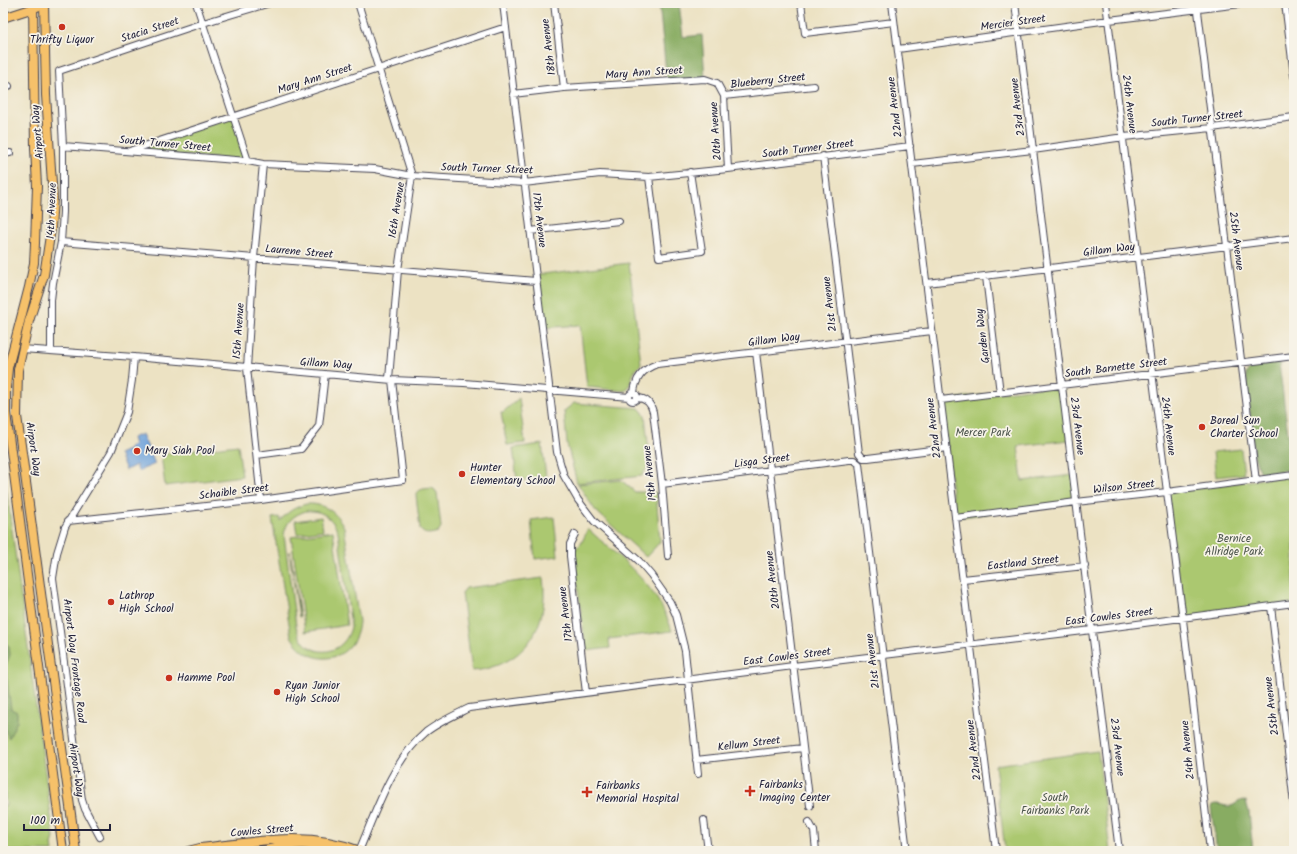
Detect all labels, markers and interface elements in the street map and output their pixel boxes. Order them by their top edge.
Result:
street label: Mercier Street [979,9,1048,36]
street label: Stacia Street [119,12,182,48]
street label: 18th Avenue [537,18,561,76]
marker: Thrifty Liquor [57,22,67,32]
place label: Thrifty Liquor [30,31,95,49]
street label: Mary Ann Street [275,58,355,100]
street label: Mary Ann Street [605,61,684,85]
street label: Blueberry Street [730,68,807,94]
street label: 24th Avenue [1116,73,1142,135]
street label: 22nd Avenue [882,76,908,138]
street label: 23rd Avenue [1005,77,1031,137]
street label: 20th Avenue [705,101,727,161]
street label: Airport Way [27,103,49,160]
street label: South Turner Street [1150,105,1245,133]
street label: South Turner Street [118,131,212,157]
street label: South Turner Street [761,134,856,164]
street label: South Turner Street [441,158,534,180]
street label: 16th Avenue [384,181,410,239]
street label: 14th Avenue [42,182,62,240]
street label: 17th Avenue [527,191,551,249]
street label: 25th Avenue [1223,210,1249,272]
street label: Gillam Way [1082,238,1137,262]
street label: Laurene Street [264,240,334,264]
street label: 21st Avenue [818,275,842,333]
street label: 15th Avenue [228,302,250,360]
street label: Garden Way [971,307,995,364]
street label: Gillam Way [747,328,802,352]
street label: Gillam Way [299,353,353,375]
street label: South Barnette Street [1064,353,1169,383]
street label: 24th Avenue [1155,395,1181,457]
street label: 23rd Avenue [1064,396,1090,456]
street label: 22nd Avenue [921,397,947,459]
place label: Boreal Sun Charter School [1210,412,1278,443]
street label: Airport Way [20,421,46,478]
marker: Boreal Sun Charter School [1197,422,1207,432]
park label: Mercer Park [955,424,1011,442]
place label: Mary Siah Pool [145,442,215,460]
street label: 19th Avenue [638,444,662,502]
marker: Mary Siah Pool [132,446,142,456]
street label: Lisga Street [733,449,792,473]
place label: Hunter Elementary School [470,459,556,490]
marker: Hunter Elementary School [457,469,467,479]
street label: Wilson Street [1092,475,1156,499]
street label: Schaible Street [198,479,271,505]
park label: Bernice Allridge Park [1205,530,1264,561]
street label: 20th Avenue [760,550,786,610]
street label: Eastland Street [986,550,1061,576]
street label: 17th Avenue [554,585,578,643]
place label: Lathrop High School [119,587,174,618]
marker: Lathrop High School [106,597,116,607]
street label: Airport Way Frontage Road [57,598,91,725]
street label: East Cowles Street [1064,603,1155,631]
street label: 21st Avenue [861,632,885,690]
street label: East Cowles Street [742,643,833,671]
place label: Hamme Pool [177,669,235,687]
marker: Hamme Pool [164,673,174,683]
street label: 25th Avenue [1259,675,1285,737]
place label: Ryan Junior High School [285,677,341,708]
marker: Ryan Junior High School [272,687,282,697]
street label: 23rd Avenue [1104,717,1130,777]
street label: 22nd Avenue [961,719,987,781]
street label: 24th Avenue [1176,719,1200,780]
street label: Kellum Street [717,731,782,757]
street label: Airport Way [63,742,89,799]
place label: Fairbanks Imaging Center [759,776,831,807]
place label: Fairbanks Memorial Hospital [596,777,679,808]
marker: Fairbanks Imaging Center [744,785,756,797]
marker: Fairbanks Memorial Hospital [581,786,593,798]
park label: South Fairbanks Park [1021,789,1090,820]
scale bar [24,806,110,832]
text: 100 m [30,811,61,830]
street label: Cowles Street [230,819,295,843]

